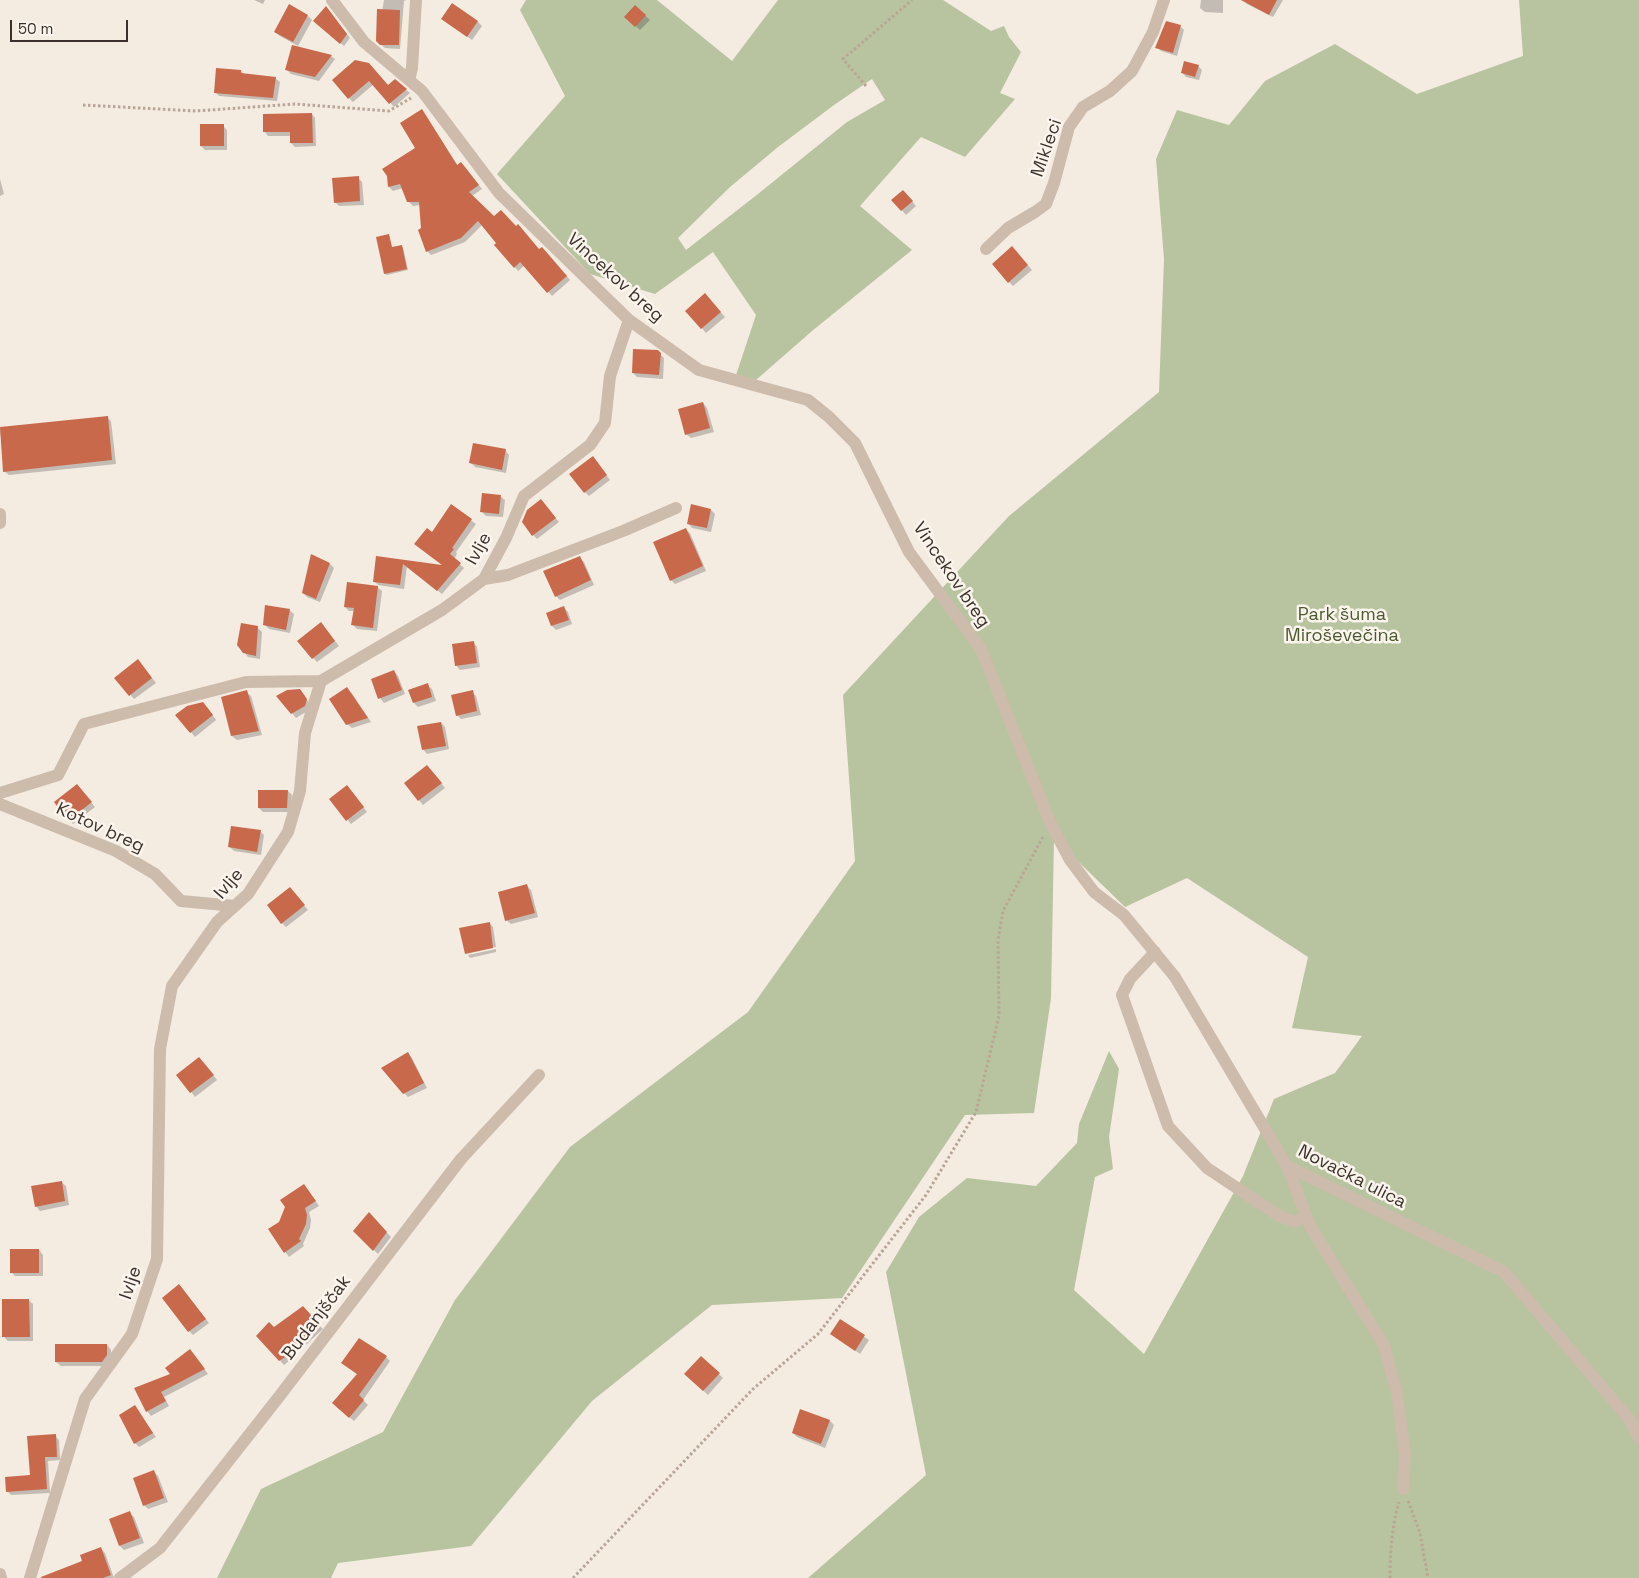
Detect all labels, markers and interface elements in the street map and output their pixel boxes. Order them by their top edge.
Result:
scale bar [12,10,130,42]
text: 50 m [18,19,53,38]
street label: Mikleci [1027,116,1067,180]
street label: Vincekov breg [562,229,668,327]
street label: Vincekov breg [908,518,994,632]
street label: Ivlje [461,529,497,569]
park label: Park šuma Miroševečina [1285,604,1399,646]
street label: Kotov breg [53,798,147,858]
street label: Ivlje [210,864,248,904]
street label: Novačka ulica [1294,1140,1410,1214]
street label: Ivlje [115,1264,147,1302]
street label: Budanjščak [278,1271,356,1365]

